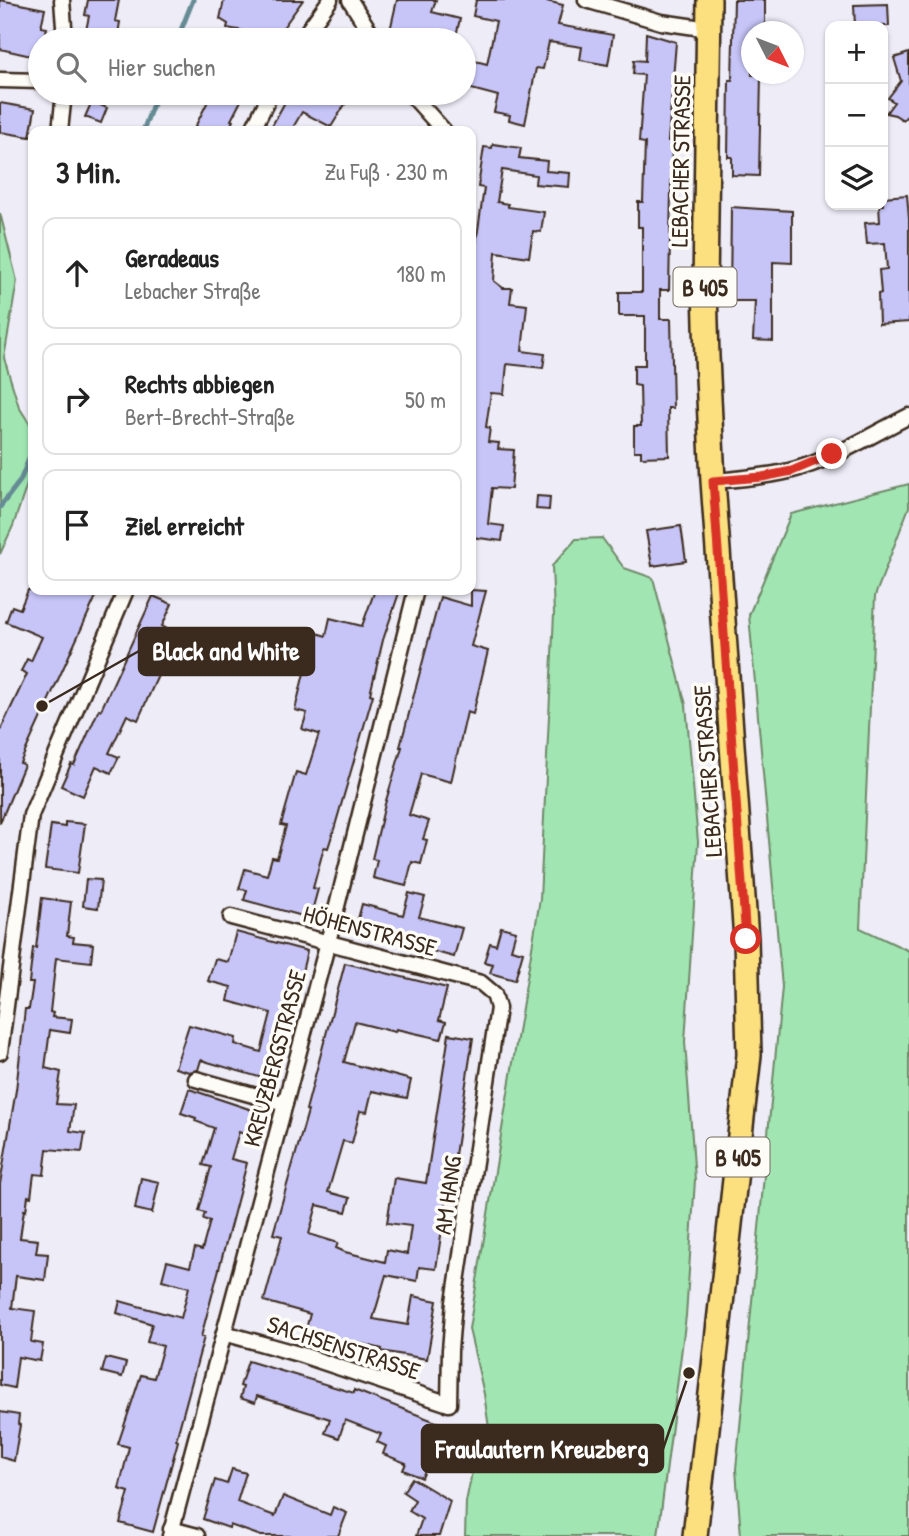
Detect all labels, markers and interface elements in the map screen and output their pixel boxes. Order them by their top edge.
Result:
north arrow [741,21,804,84]
map controls [825,21,888,210]
button: + [825,21,888,84]
search box [28,28,476,105]
icon: search [52,48,90,86]
text: Hier suchen [108,49,216,84]
street label: LEBACHER STRASSE [662,74,698,247]
button: − [825,84,888,147]
button: layers [825,147,888,210]
text: 3 Min. [56,152,121,192]
text: Zu Fuß · 230 m [324,156,448,187]
text: Geradeaus [125,240,219,275]
icon: ahead [58,254,96,292]
text: 180 m [396,258,446,289]
road number: B 405 [674,268,736,306]
text: Lebacher Straße [125,275,261,306]
text: Rechts abbiegen [125,366,275,401]
icon: right [58,380,96,418]
text: 50 m [405,384,446,415]
text: Bert-Brecht-Straße [125,401,295,432]
route end [816,438,847,469]
icon: arrive [58,506,96,544]
text: Ziel erreicht [125,508,244,543]
callout: Black and White [139,628,314,675]
text: Black and White [152,633,300,668]
street label: LEBACHER STRASSE [685,684,729,858]
street label: HÖHENSTRASSE [300,897,441,963]
route start [730,923,761,954]
street label: KREUZBERGSTRASSE [235,966,313,1150]
road number: B 405 [706,1138,770,1176]
street label: AM HANG [426,1153,468,1236]
street label: SACHSENSTRASSE [263,1307,425,1387]
callout: Fraulautern Kreuzberg [422,1425,663,1472]
text: Fraulautern Kreuzberg [434,1431,649,1467]

